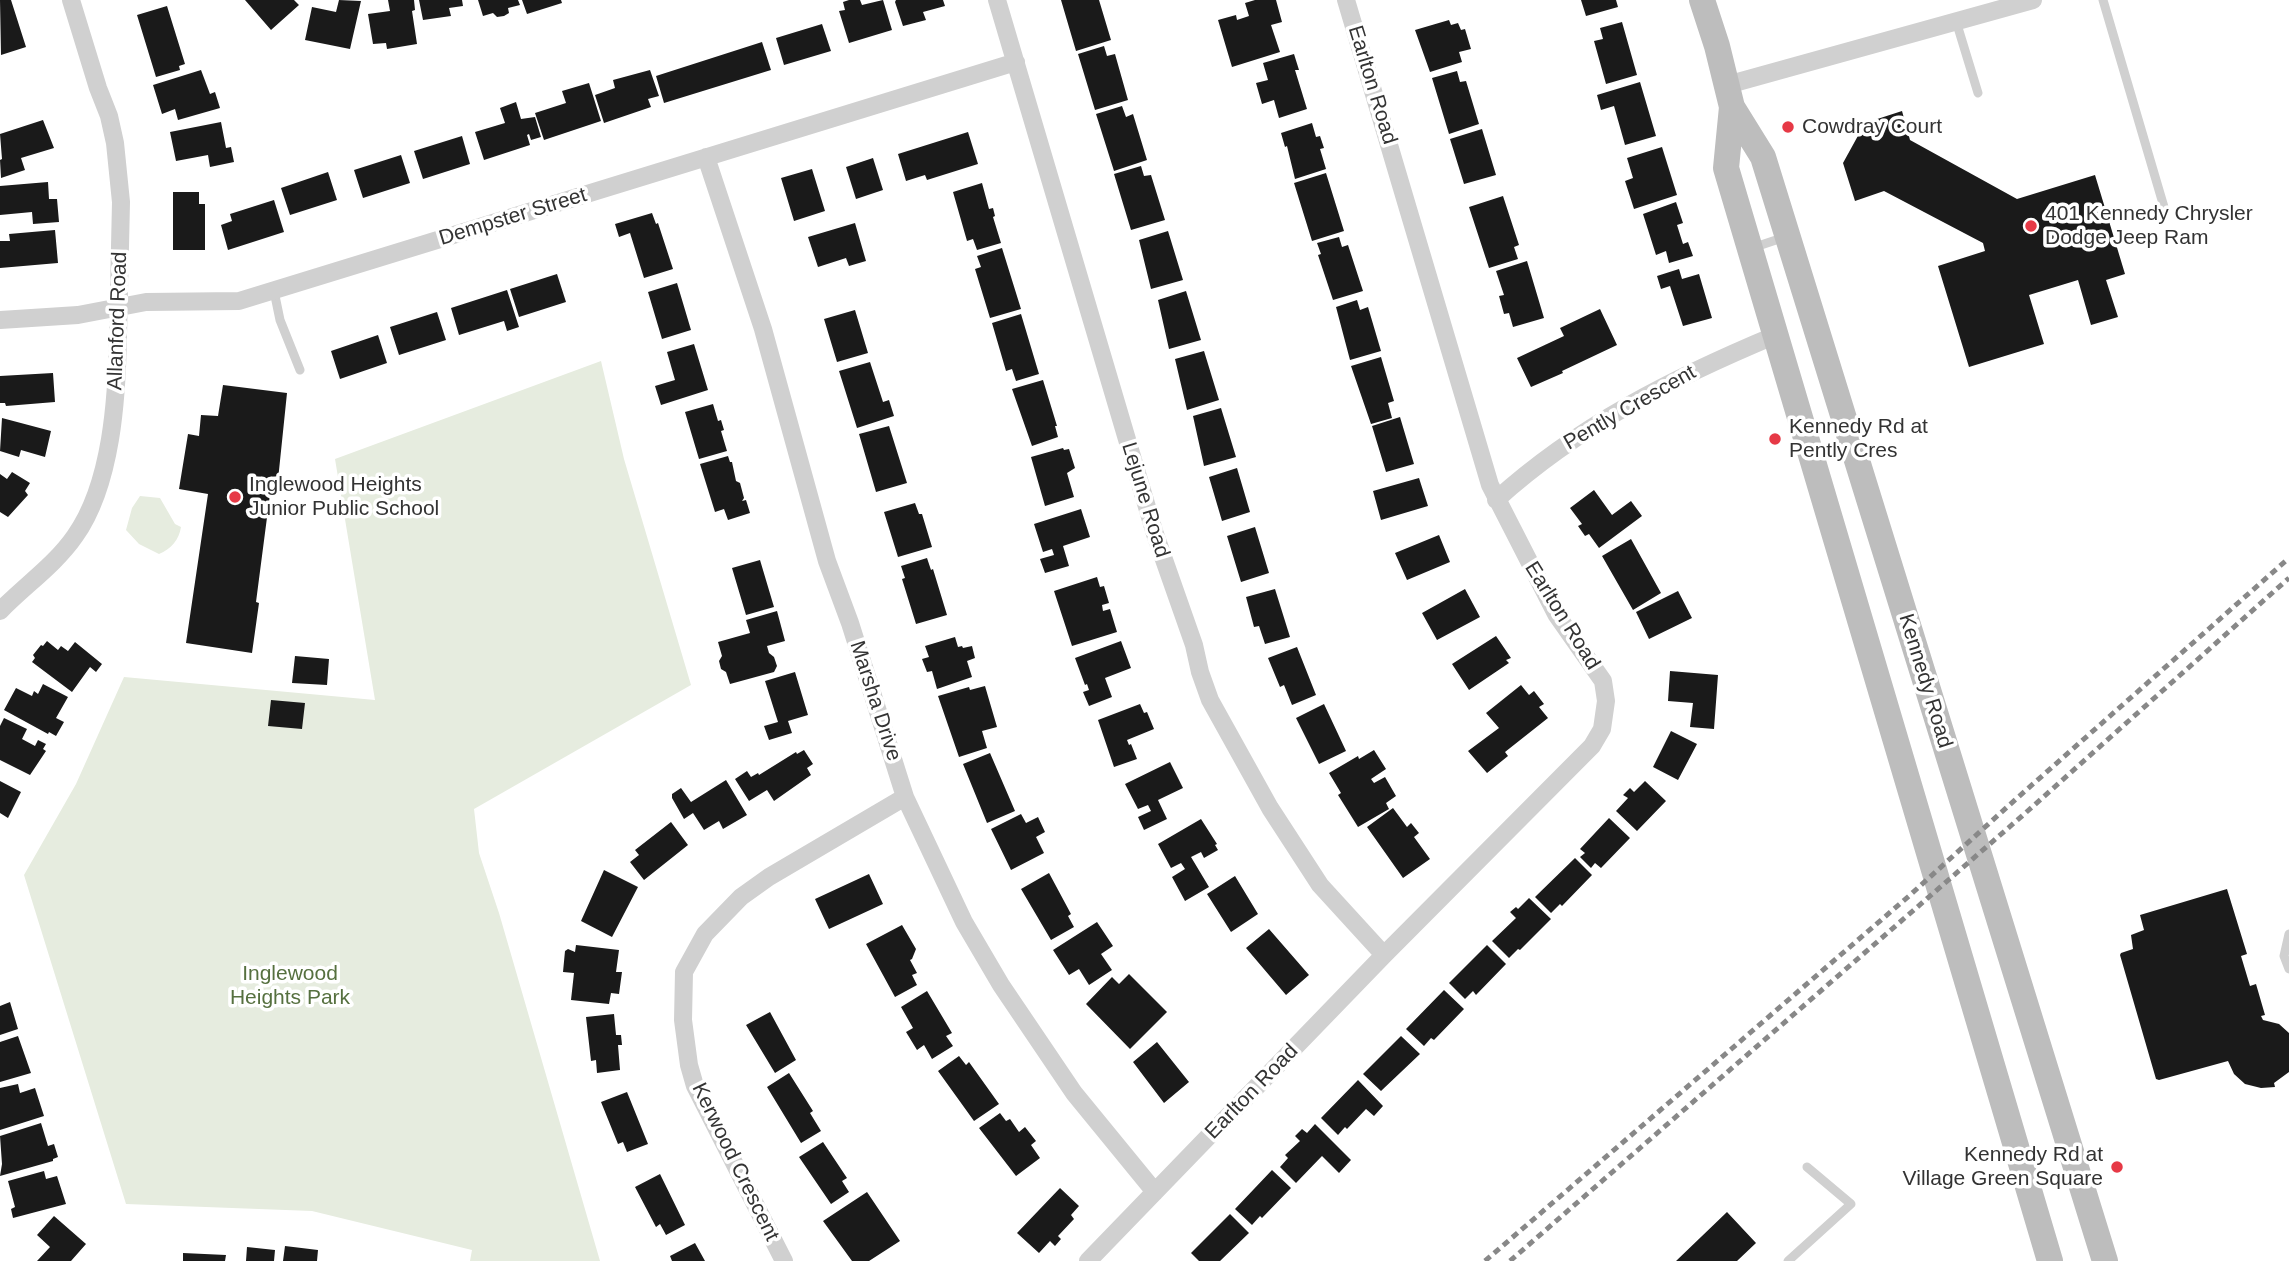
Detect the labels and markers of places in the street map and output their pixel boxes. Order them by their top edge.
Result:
place label: Cowdray Court [1802,114,1942,140]
marker: Cowdray Court [1780,119,1796,135]
place label: 401 Kennedy Chrysler Dodge Jeep Ram [2045,201,2253,251]
marker: 401 Kennedy Chrysler Dodge Jeep Ram [2023,218,2039,234]
place label: Kennedy Rd at Pently Cres [1789,414,1928,464]
marker: Kennedy Rd at Pently Cres [1767,431,1783,447]
place label: Inglewood Heights Junior Public School [249,472,439,522]
marker: Inglewood Heights Junior Public School [227,489,243,505]
place label: Kennedy Rd at Village Green Square [1903,1142,2103,1192]
marker: Kennedy Rd at Village Green Square [2109,1159,2125,1175]

